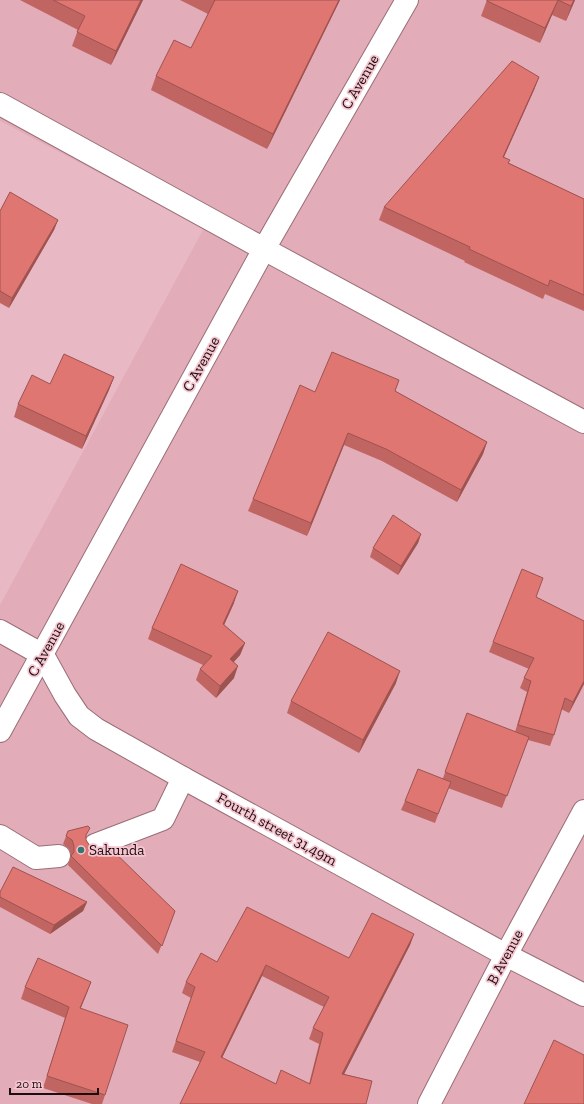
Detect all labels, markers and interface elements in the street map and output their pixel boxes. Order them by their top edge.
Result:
street label: C Avenue [337,51,383,113]
street label: C Avenue [179,333,223,395]
street label: C Avenue [24,618,68,680]
street label: Fourth street 31,49m [214,789,340,869]
place label: Sakunda [89,841,145,859]
marker: Sakunda [76,845,86,855]
street label: B Avenue [483,926,527,988]
scale bar [10,1070,98,1096]
text: 20 m [16,1077,43,1091]

